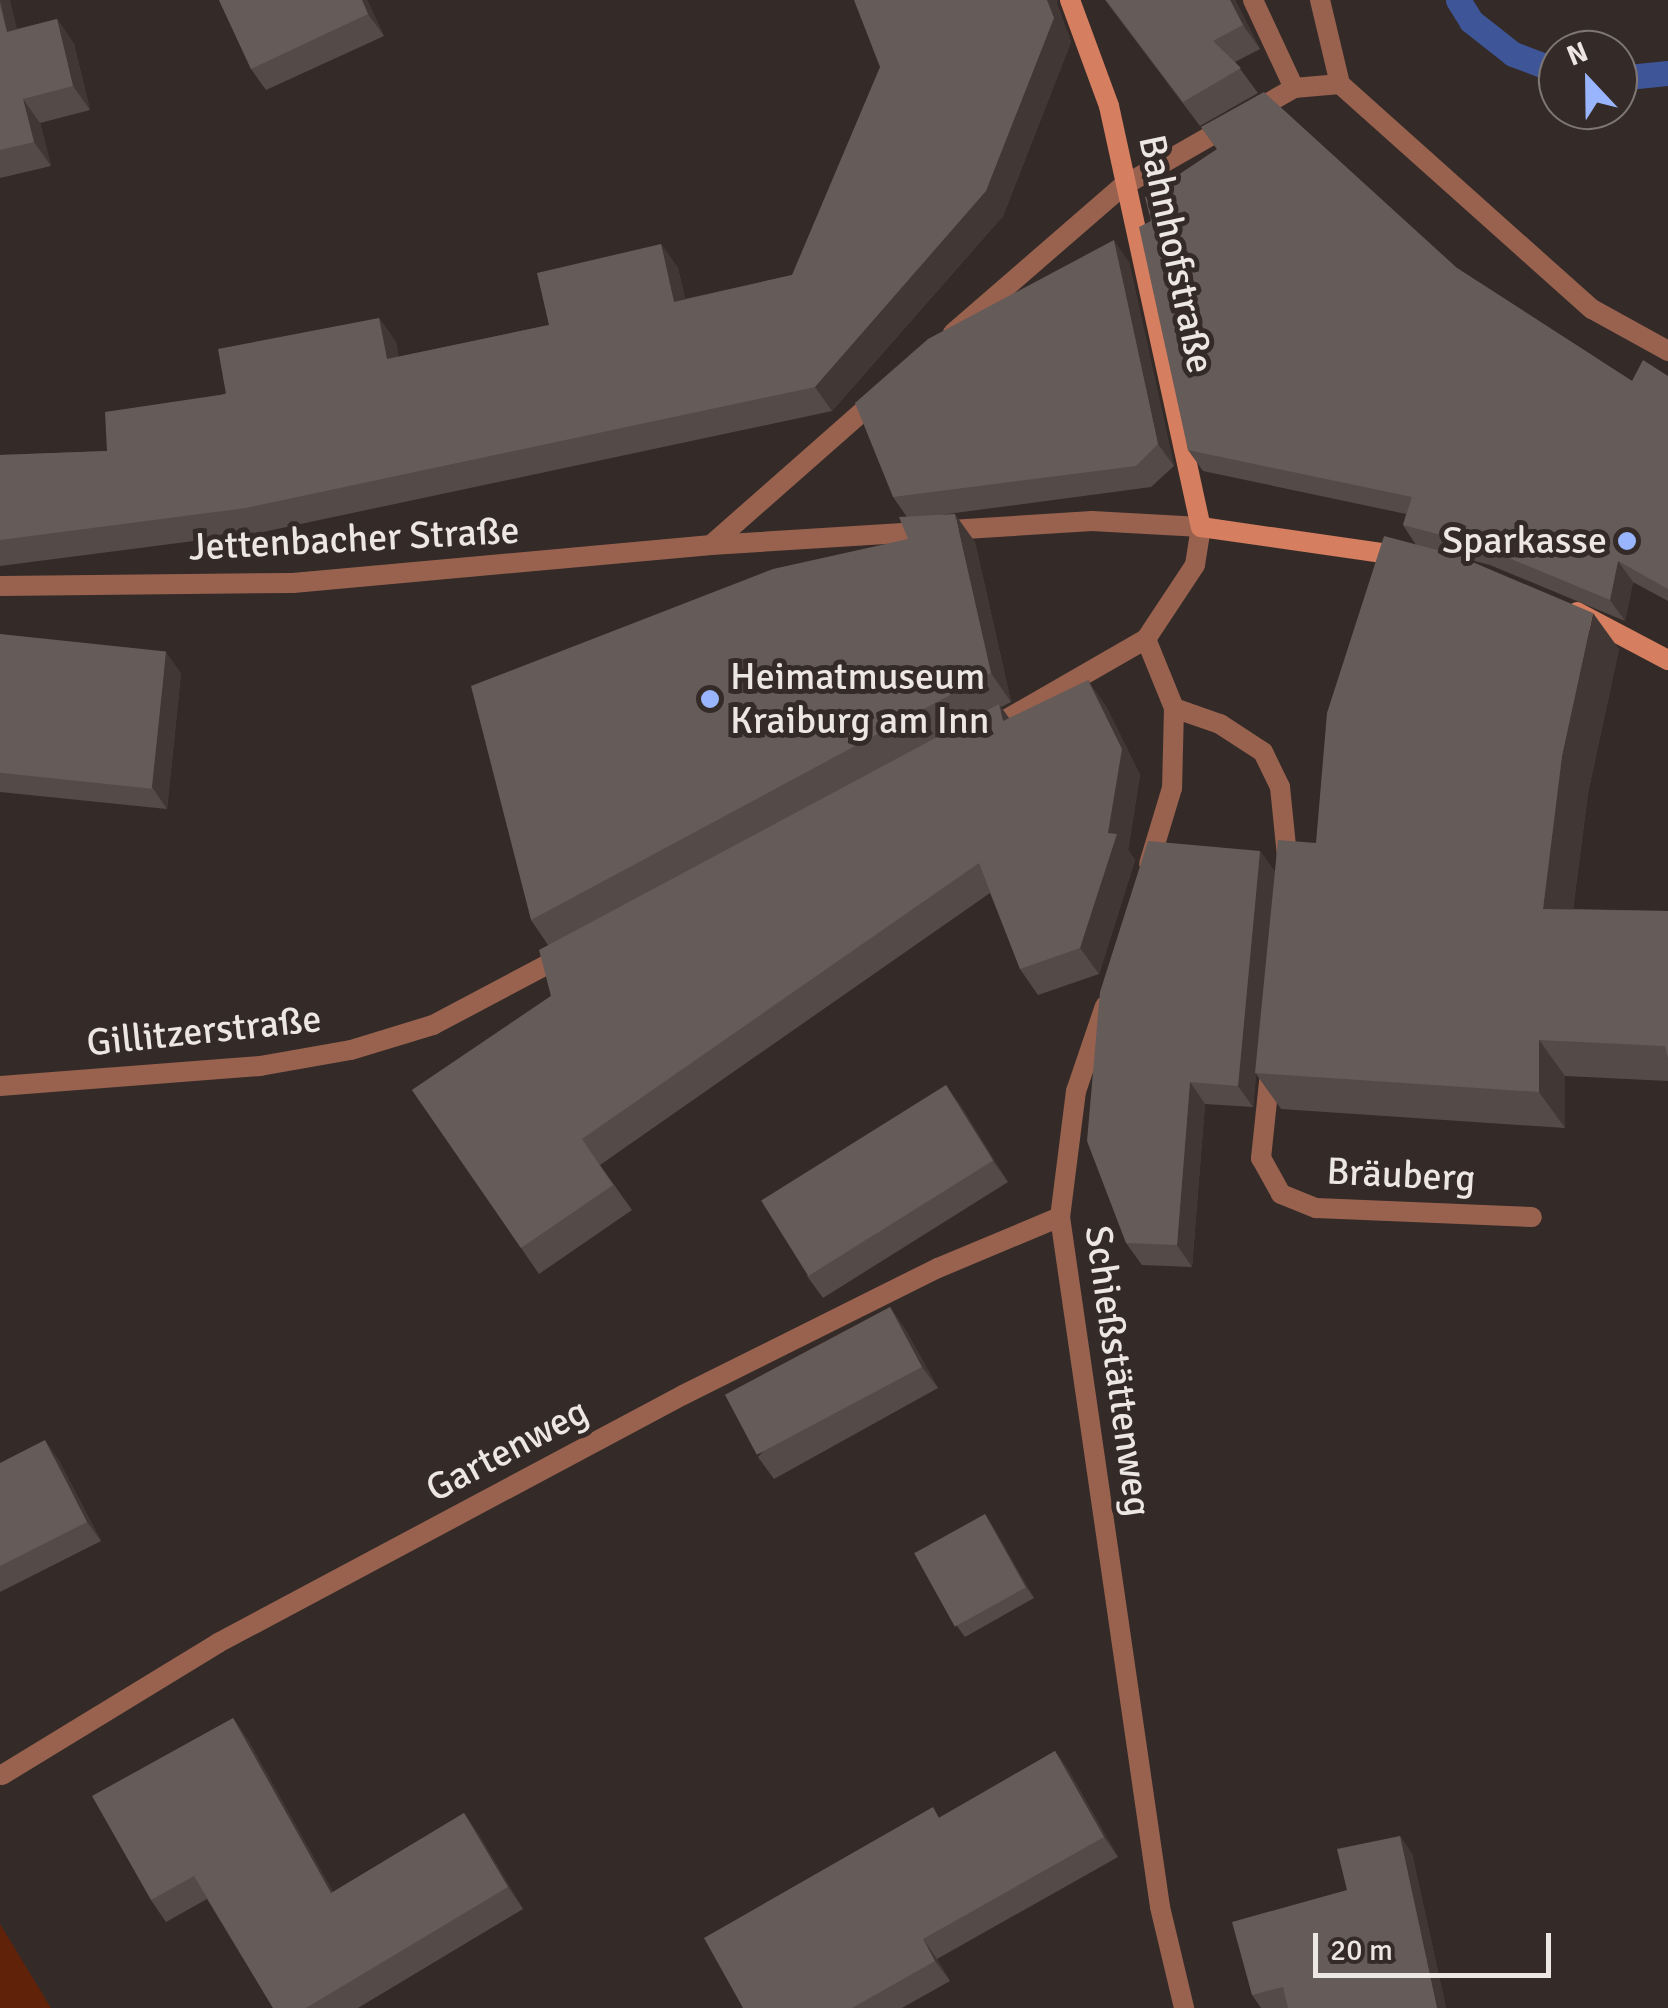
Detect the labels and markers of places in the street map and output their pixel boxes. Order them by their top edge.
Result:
place label: Sparkasse [1442,518,1607,564]
marker: Sparkasse [1616,530,1638,552]
place label: Heimatmuseum Kraiburg am Inn [730,654,989,744]
marker: Heimatmuseum Kraiburg am Inn [699,688,721,710]

